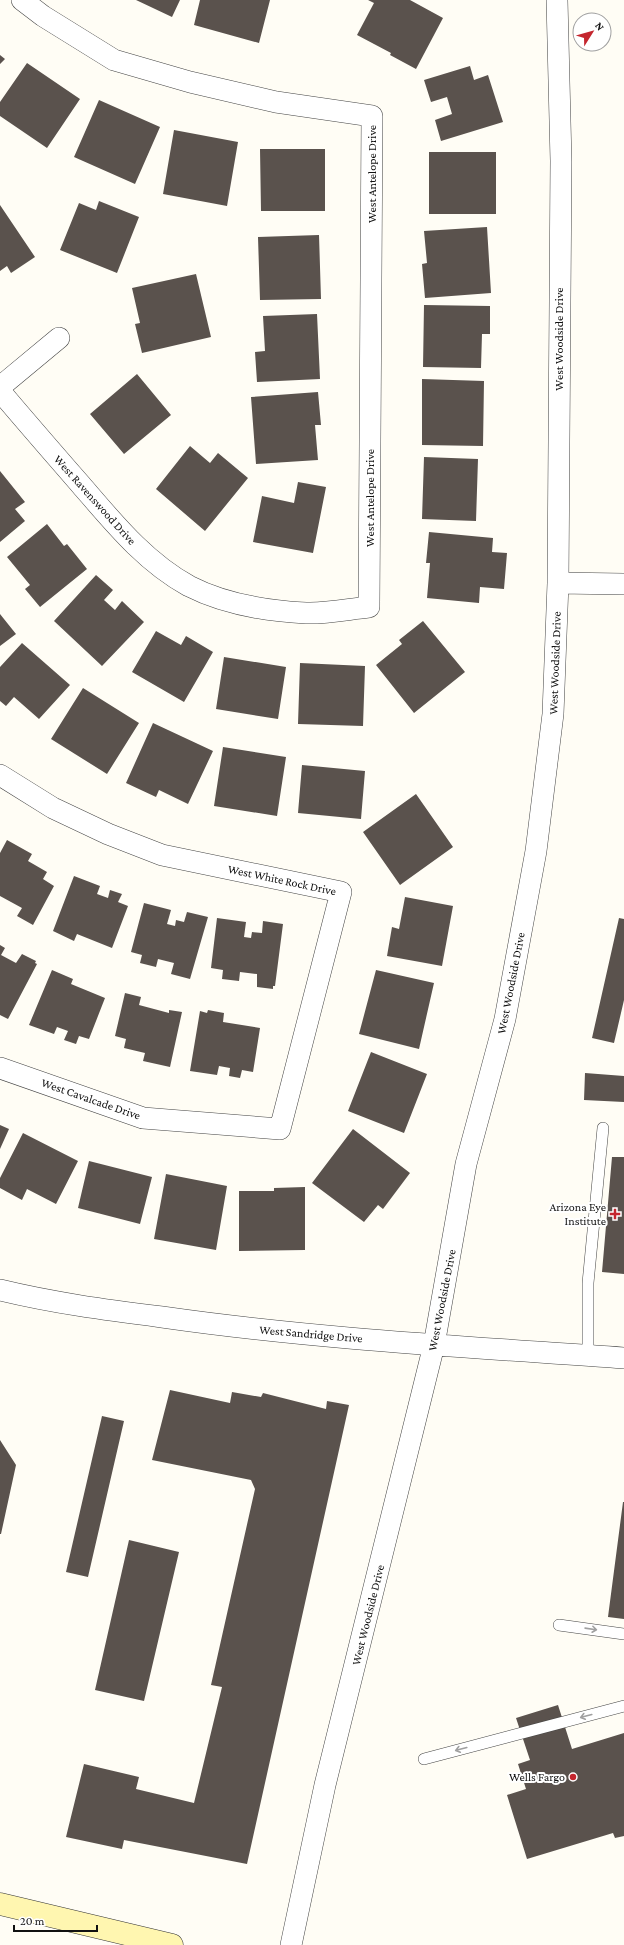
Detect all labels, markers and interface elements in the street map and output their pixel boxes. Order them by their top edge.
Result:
north arrow [572,12,612,52]
text: N [593,19,607,33]
street label: West Antelope Drive [365,125,379,223]
street label: West Woodside Drive [552,287,566,391]
street label: West Antelope Drive [363,449,377,547]
street label: West Ravenswood Drive [51,452,139,548]
street label: West Woodside Drive [546,611,564,715]
street label: West White Rock Drive [227,862,337,898]
street label: West Woodside Drive [494,931,528,1035]
street label: West Cavalcade Drive [40,1075,142,1123]
place label: Arizona Eye Institute [550,1200,606,1228]
marker: Arizona Eye Institute [609,1208,621,1220]
street label: West Woodside Drive [425,1248,459,1352]
street label: West Sandridge Drive [259,1323,363,1345]
street label: West Woodside Drive [349,1563,387,1667]
one-way arrow [584,1625,597,1633]
one-way arrow [580,1713,593,1720]
one-way arrow [454,1746,467,1753]
place label: Wells Fargo [509,1770,565,1784]
marker: Wells Fargo [568,1772,578,1782]
scale bar [14,1907,97,1933]
text: 20 m [20,1914,45,1928]

